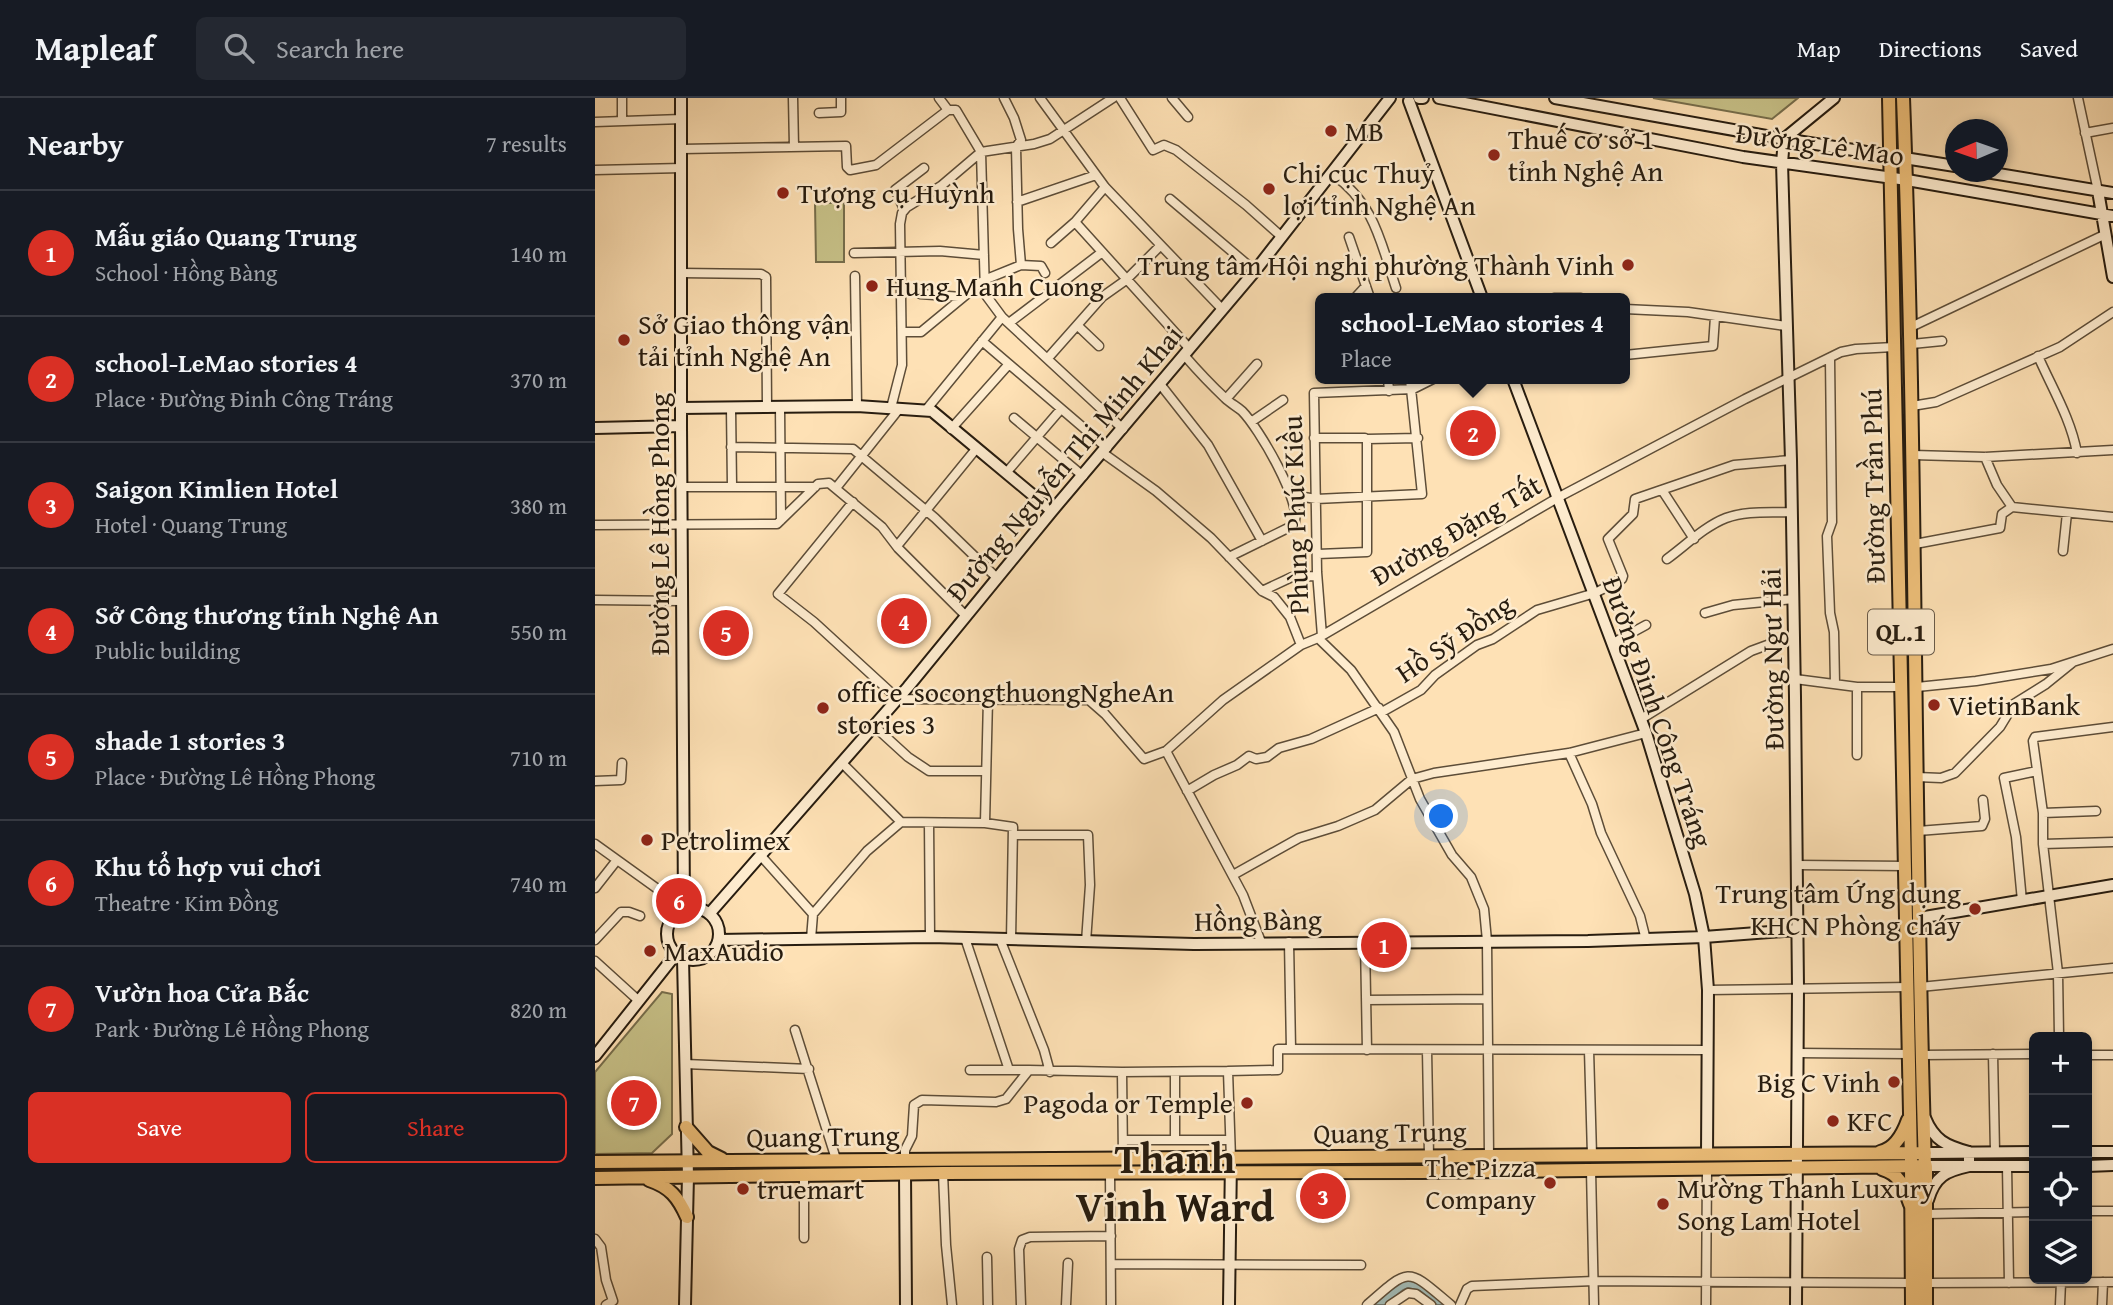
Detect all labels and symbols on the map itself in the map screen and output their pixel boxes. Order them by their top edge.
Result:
place label: MB [1345,110,1384,151]
street label: Đường Lê Mao [1733,111,1907,176]
place label: Thuế cơ sở 1 tỉnh Nghệ An [1508,118,1664,191]
north arrow [1945,119,2008,182]
marker: MB [1323,123,1339,139]
marker: Thuế cơ sở 1 tỉnh Nghệ An [1486,147,1502,163]
place label: Chi cục Thuỷ lợi tỉnh Nghệ An [1283,152,1476,225]
place label: Tượng cụ Huỳnh [797,172,995,213]
marker: Chi cục Thuỷ lợi tỉnh Nghệ An [1261,181,1277,197]
marker: Tượng cụ Huỳnh [775,185,791,201]
place label: Trung tâm Hội nghị phường Thành Vinh [1138,244,1614,285]
marker: Trung tâm Hội nghị phường Thành Vinh [1620,257,1636,273]
place label: Hung Manh Cuong [886,265,1104,306]
marker: Hung Manh Cuong [864,278,880,294]
place label: Sở Giao thông vận tải tỉnh Nghệ An [638,303,850,376]
street label: Đường Nguyễn Thị Minh Khai [936,315,1192,610]
marker: Sở Giao thông vận tải tỉnh Nghệ An [616,332,632,348]
street label: Đường Trần Phú [1850,388,1895,584]
street label: Đường Lê Hồng Phong [638,393,679,655]
pin: 2 [1450,407,1496,459]
street label: Phùng Phúc Kiều [1271,415,1318,615]
street label: Đường Đặng Tất [1363,464,1549,595]
street label: Đường Ngư Hải [1749,568,1794,750]
street label: Đường Đinh Công Tráng [1593,571,1724,853]
street label: Hồ Sỹ Đồng [1387,583,1521,692]
pin: 4 [881,595,927,647]
pin: 5 [703,607,749,659]
road number: QL.1 [1868,610,1934,654]
place label: office_socongthuongNgheAn stories 3 [837,671,1174,744]
place label: VietinBank [1948,684,2081,725]
marker: VietinBank [1926,697,1942,713]
marker: office_socongthuongNgheAn stories 3 [815,700,831,716]
your location [1424,799,1458,833]
place label: Petrolimex [661,819,791,860]
marker: Petrolimex [639,832,655,848]
place label: Trung tâm Ứng dụng KHCN Phòng cháy [1715,872,1961,945]
pin: 6 [656,875,702,927]
street label: Hồng Bàng [1194,898,1322,941]
marker: Trung tâm Ứng dụng KHCN Phòng cháy [1967,901,1983,917]
pin: 1 [1361,919,1407,971]
place label: MaxAudio [664,930,784,971]
marker: MaxAudio [642,943,658,959]
place label: Big C Vinh [1757,1061,1880,1102]
marker: Big C Vinh [1886,1074,1902,1090]
pin: 7 [611,1077,657,1129]
place label: Pagoda or Temple [1023,1082,1233,1123]
marker: Pagoda or Temple [1239,1095,1255,1111]
place label: KFC [1847,1100,1892,1141]
street label: Quang Trung [1313,1110,1467,1153]
marker: KFC [1825,1113,1841,1129]
street label: Quang Trung [746,1114,900,1157]
district label: Thanh Vinh Ward [1076,1127,1275,1236]
place label: The Pizza Company [1425,1146,1537,1219]
place label: Mường Thanh Luxury Song Lam Hotel [1677,1167,1935,1240]
place label: truemart [757,1168,864,1209]
pin: 3 [1300,1170,1346,1222]
marker: The Pizza Company [1542,1175,1558,1191]
marker: truemart [735,1181,751,1197]
marker: Mường Thanh Luxury Song Lam Hotel [1655,1196,1671,1212]

